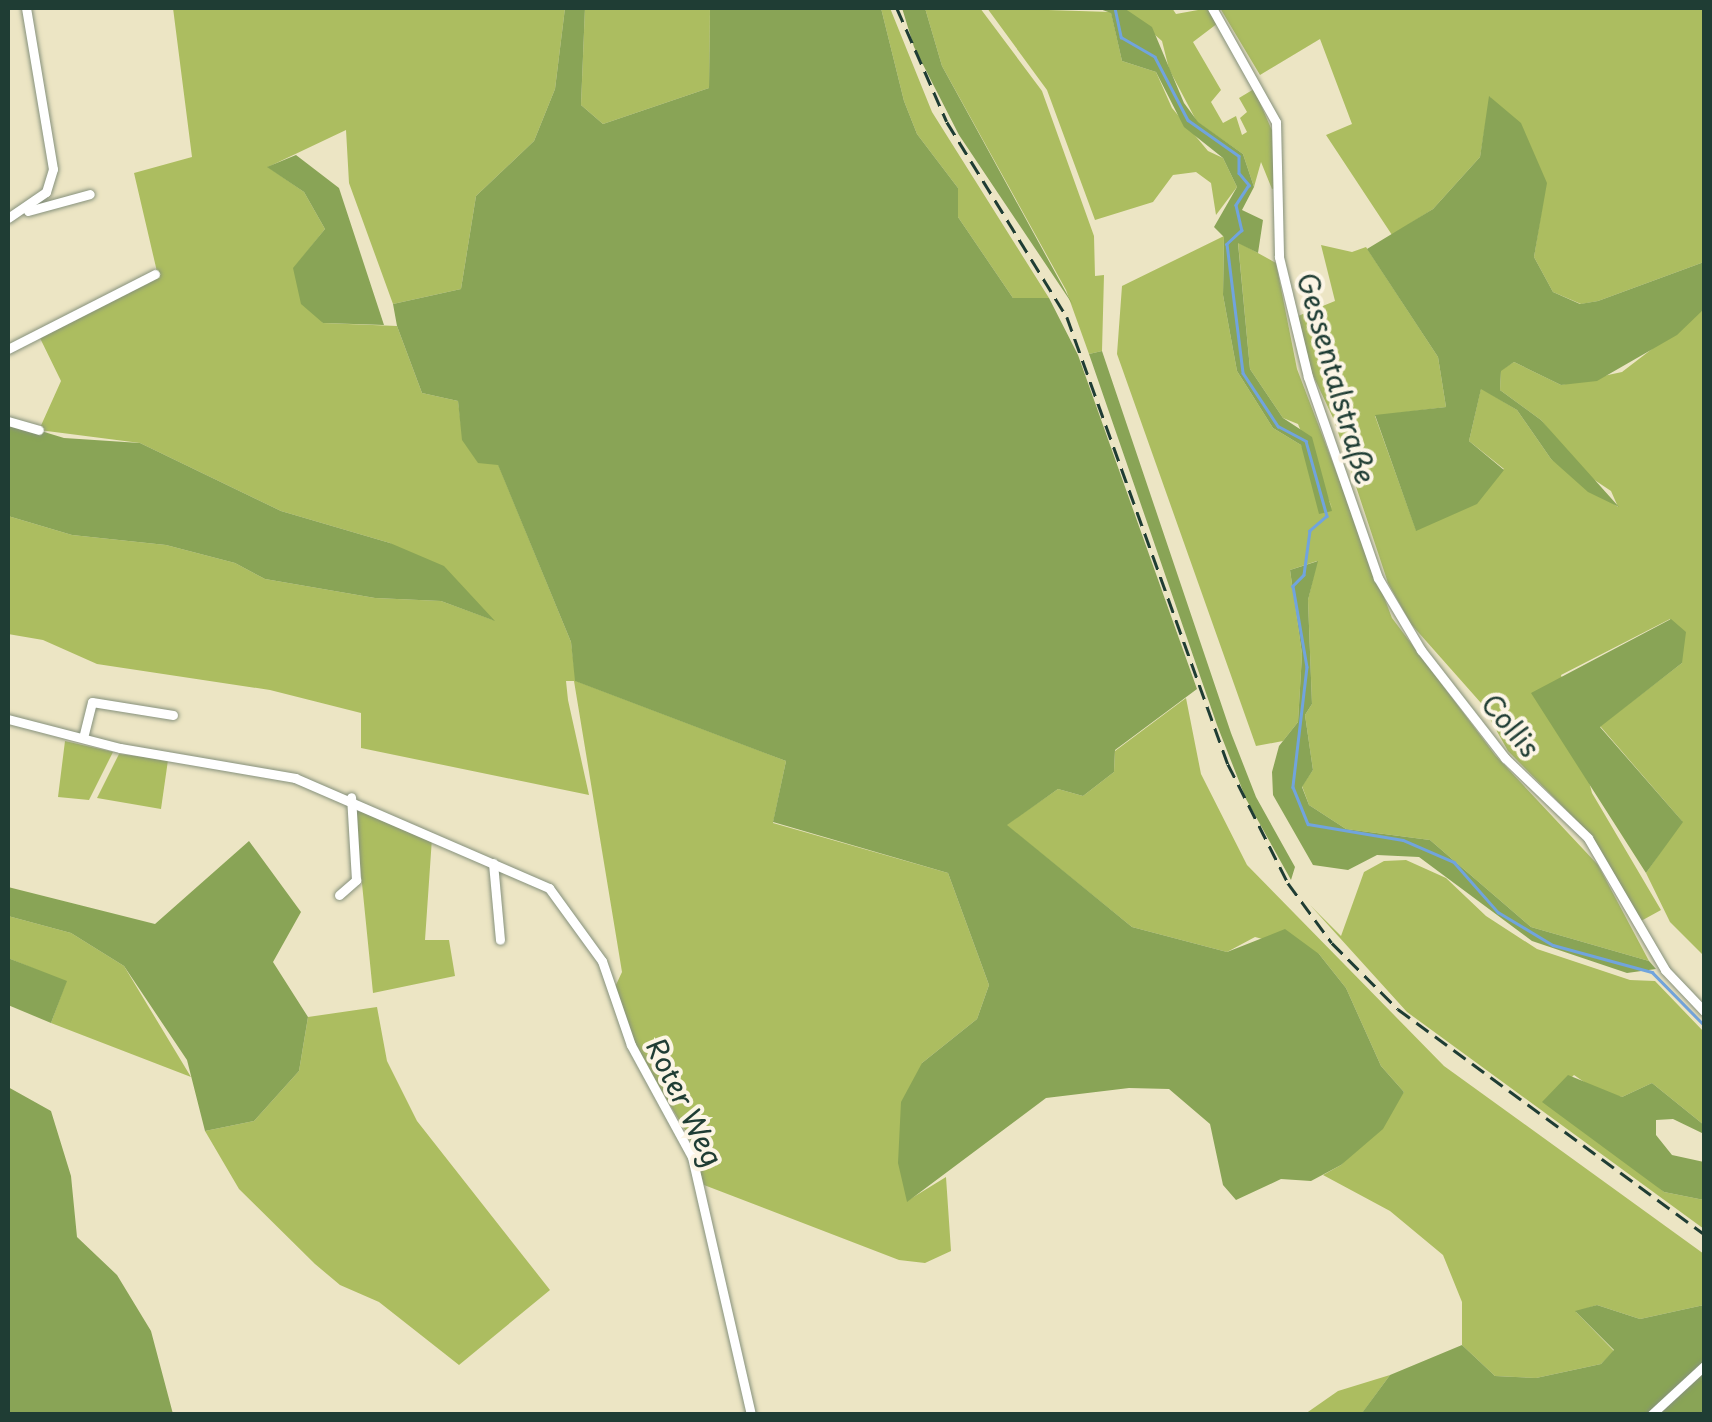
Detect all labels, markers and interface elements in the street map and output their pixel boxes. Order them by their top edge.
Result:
street label: Gessentalstraße [1291,269,1383,487]
street label: Collis [1475,687,1547,763]
street label: Roter Weg [639,1031,731,1173]

